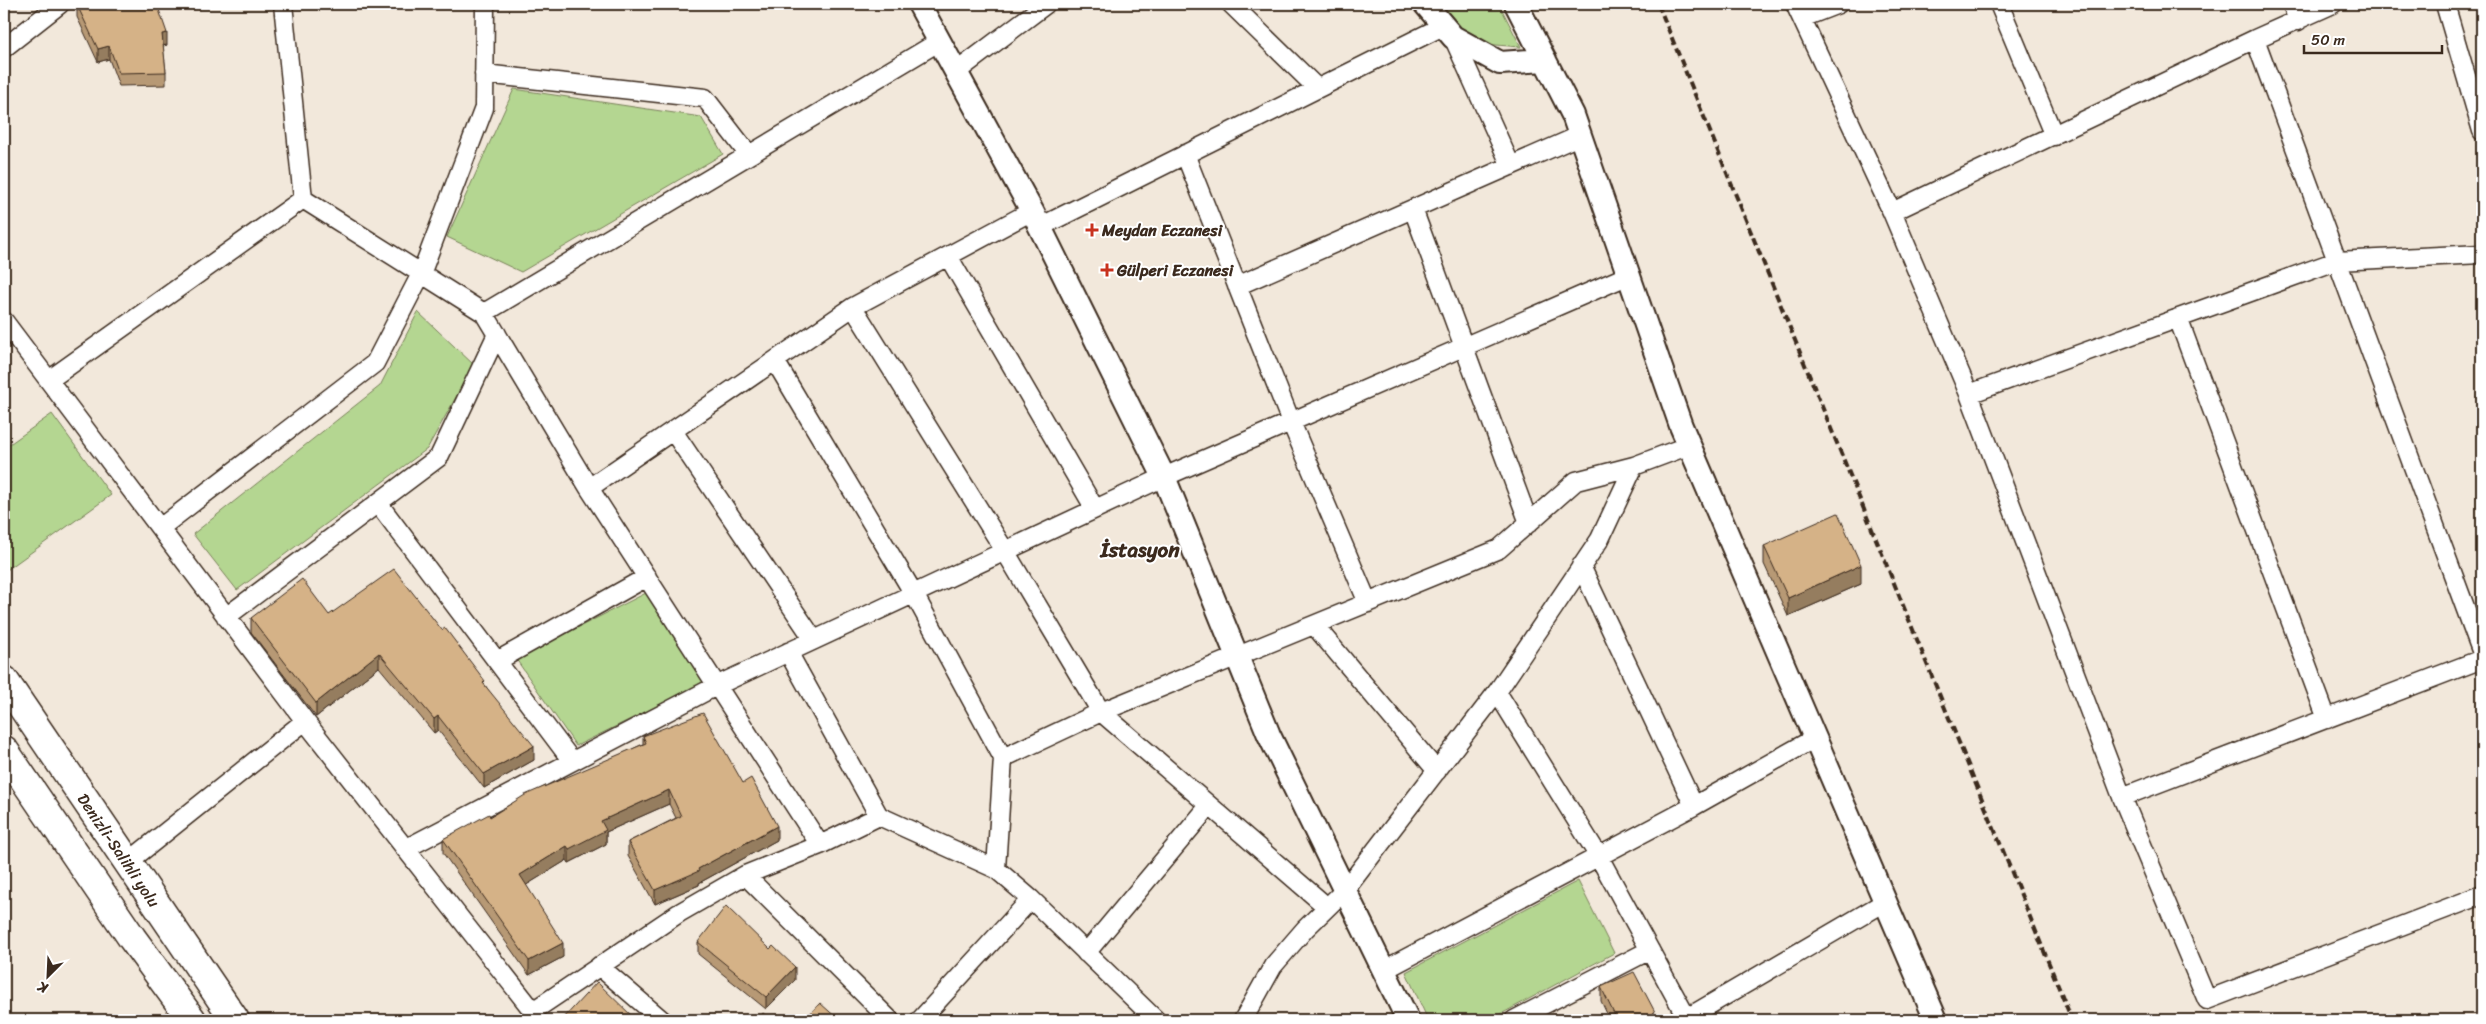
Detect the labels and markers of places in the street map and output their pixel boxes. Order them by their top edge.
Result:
place label: Meydan Eczanesi [1101,216,1224,245]
marker: Meydan Eczanesi [1086,224,1098,236]
place label: Gülperi Eczanesi [1116,256,1235,285]
marker: Gülperi Eczanesi [1101,264,1113,276]

